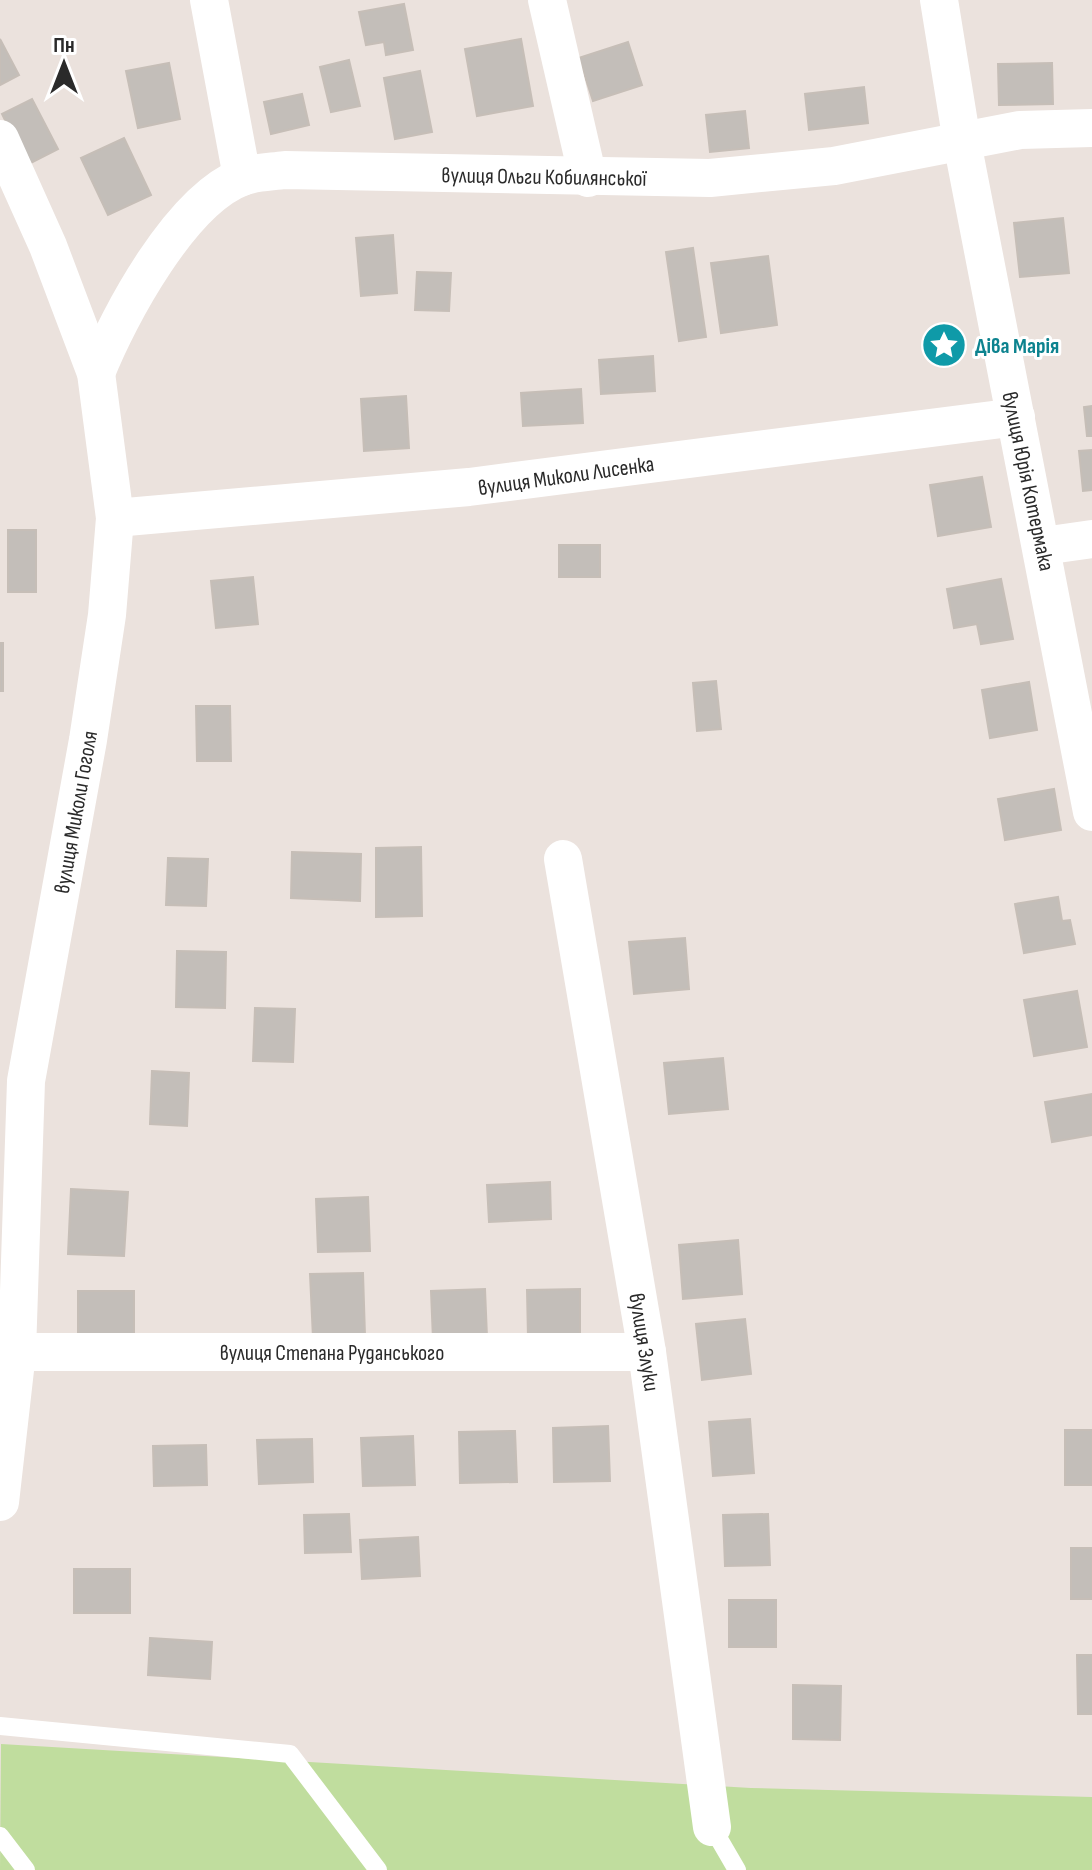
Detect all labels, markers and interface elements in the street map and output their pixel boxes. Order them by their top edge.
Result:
north arrow [24,24,104,104]
text: Пн [53,32,75,59]
street label: вулиця Ольги Кобилянської [441,162,648,193]
place icon: Діва Марія [920,321,968,369]
place label: Діва Марія [975,333,1059,360]
street label: вулиця Юрія Котермака [995,389,1060,573]
street label: вулиця Миколи Лисенка [476,451,656,502]
street label: вулиця Миколи Гоголя [49,729,104,896]
street label: вулиця Злуки [622,1291,665,1393]
street label: вулиця Степана Руданського [220,1340,444,1367]

